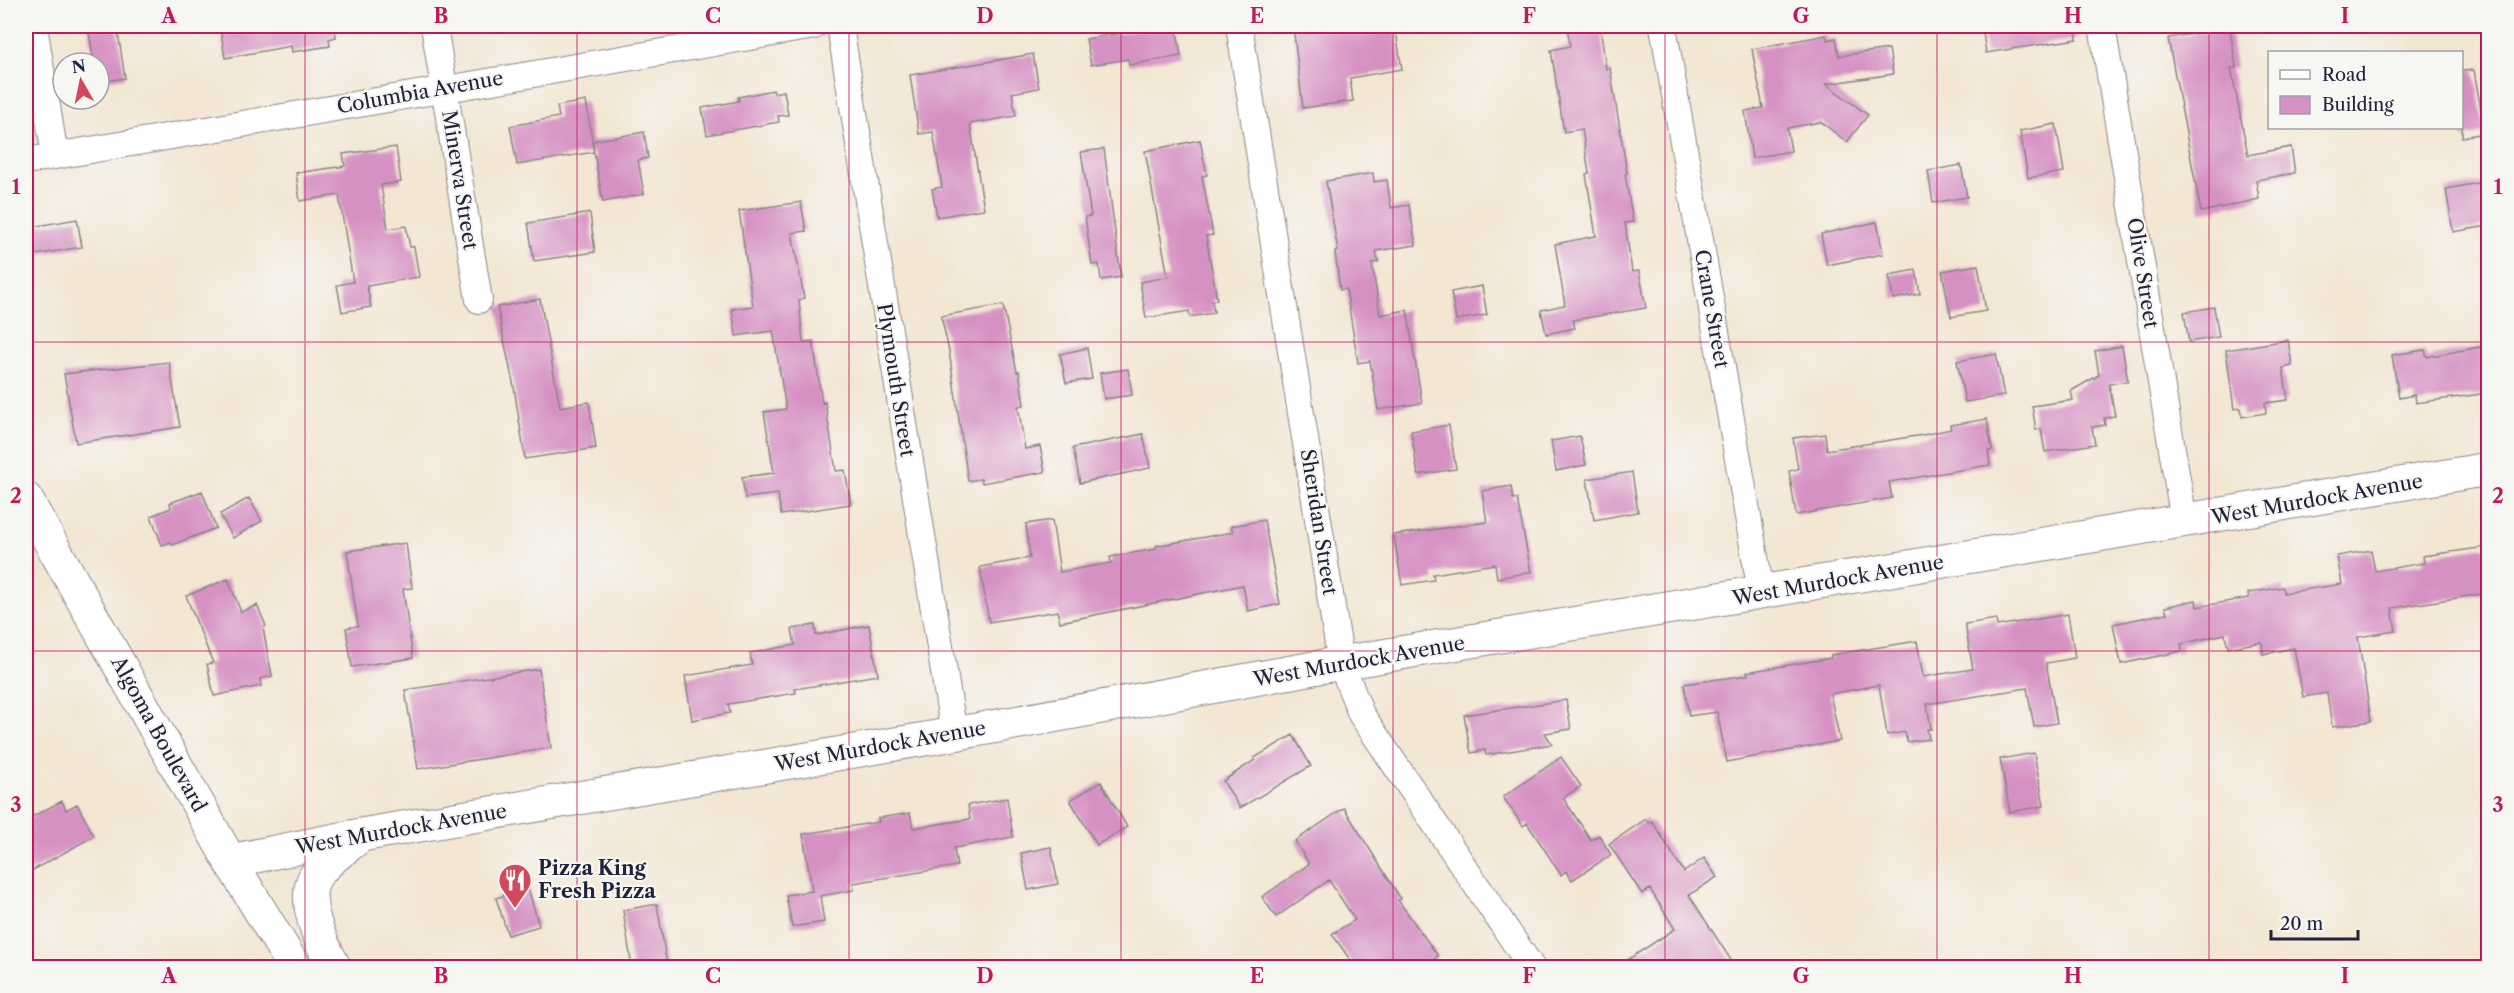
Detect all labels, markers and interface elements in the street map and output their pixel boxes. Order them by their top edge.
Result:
text: A [160,4,177,28]
text: B [434,4,449,28]
text: C [705,4,721,28]
text: D [976,4,994,28]
text: E [1250,4,1264,28]
text: F [1522,4,1536,28]
text: G [1793,4,1810,28]
text: H [2064,4,2082,28]
text: I [2341,4,2349,28]
north arrow [51,51,111,111]
legend [2268,51,2463,129]
text: N [70,55,87,77]
text: Road [2322,64,2367,86]
street label: Columbia Avenue [335,66,505,118]
text: Building [2322,94,2394,116]
street label: Minerva Street [437,108,483,252]
text: 1 [12,175,21,199]
text: 1 [2494,175,2503,199]
street label: Olive Street [2122,216,2164,330]
street label: Crane Street [1690,248,1734,370]
street label: Plymouth Street [872,302,920,458]
street label: Sheridan Street [1296,447,1342,597]
street label: West Murdock Avenue [2208,469,2425,530]
text: 2 [10,484,22,508]
text: 2 [2492,484,2504,508]
street label: West Murdock Avenue [1729,550,1946,611]
street label: West Murdock Avenue [1250,631,1467,692]
street label: Algoma Boulevard [106,651,212,816]
street label: West Murdock Avenue [771,716,988,777]
text: 3 [10,793,22,817]
text: 3 [2492,793,2504,817]
street label: West Murdock Avenue [292,799,509,860]
place label: Pizza King Fresh Pizza [538,856,656,903]
restaurant icon: Pizza King Fresh Pizza [497,862,533,909]
scale bar [2271,903,2358,941]
text: 20 m [2280,913,2324,935]
text: A [160,964,177,988]
text: B [434,964,449,988]
text: C [705,964,721,988]
text: D [976,964,994,988]
text: E [1250,964,1264,988]
text: F [1522,964,1536,988]
text: G [1793,964,1810,988]
text: H [2064,964,2082,988]
text: I [2341,964,2349,988]

